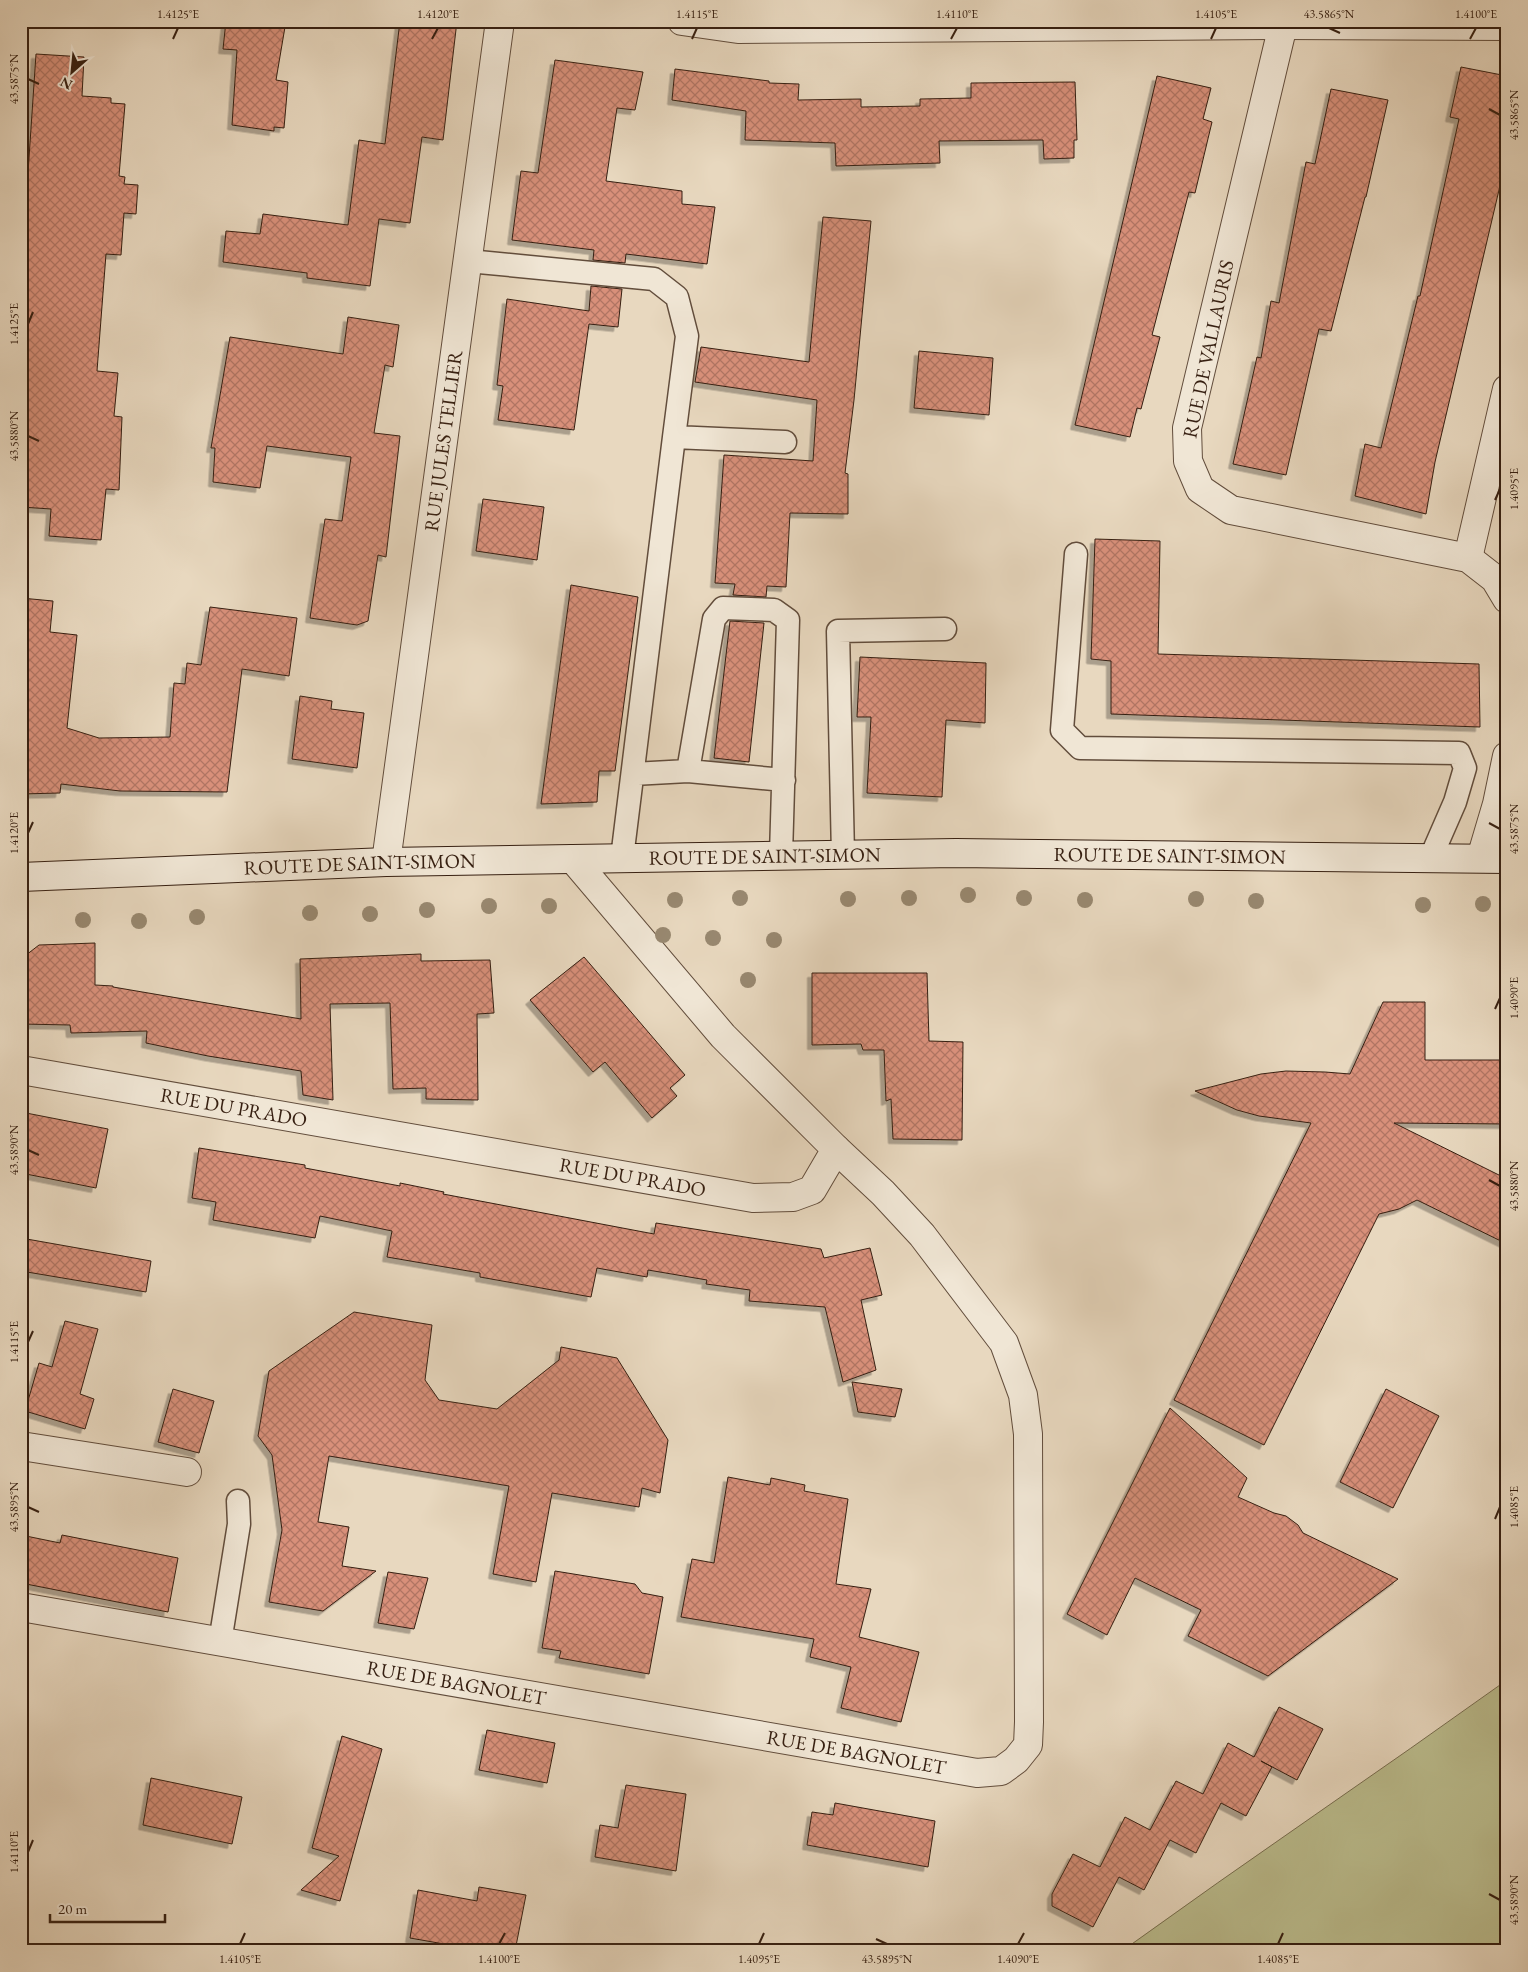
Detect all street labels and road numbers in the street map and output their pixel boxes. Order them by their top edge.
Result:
street label: RUE DE VALLAURIS [1176,257,1240,441]
street label: RUE JULES TELLIER [418,348,468,533]
street label: ROUTE DE SAINT-SIMON [648,841,881,871]
street label: ROUTE DE SAINT-SIMON [1053,841,1286,870]
street label: ROUTE DE SAINT-SIMON [243,848,476,881]
street label: RUE DU PRADO [158,1082,309,1133]
street label: RUE DU PRADO [557,1151,708,1203]
street label: RUE DE BAGNOLET [365,1654,549,1711]
street label: RUE DE BAGNOLET [765,1724,949,1781]

